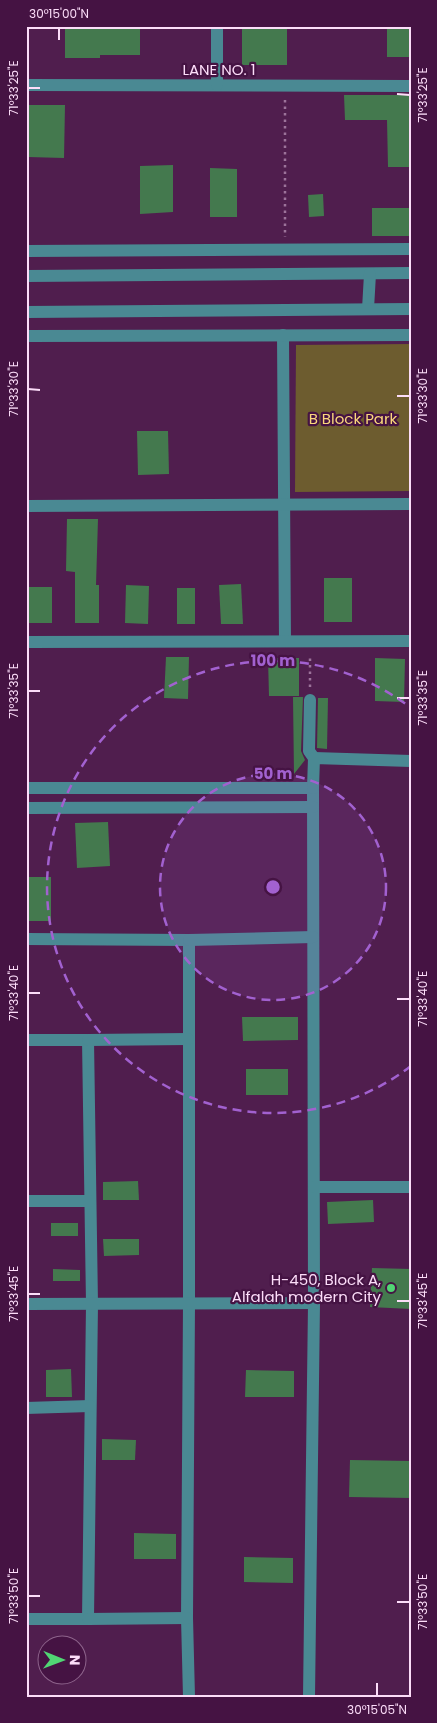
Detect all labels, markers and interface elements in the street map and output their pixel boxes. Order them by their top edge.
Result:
text: 30°15'00"N [29,5,89,22]
street label: LANE NO. 1 [182,59,256,80]
text: 71°33'25"E [5,60,22,116]
text: 71°33'25"E [414,67,431,123]
text: 71°33'30"E [5,361,22,417]
text: 71°33'30"E [414,368,431,424]
park label: B Block Park [309,408,398,429]
text: 100 m [251,650,295,671]
text: 71°33'35"E [5,663,22,719]
text: 71°33'35"E [414,670,431,726]
text: 50 m [254,763,292,784]
centre of rings [264,878,282,896]
text: 71°33'40"E [5,965,22,1021]
text: 71°33'40"E [414,971,431,1027]
text: 71°33'45"E [5,1266,22,1322]
place label: H-450, Block A, Alfalah modern City [232,1269,382,1307]
text: 71°33'45"E [414,1273,431,1329]
marker: H-450, Block A, Alfalah modern City [385,1282,397,1294]
text: 71°33'50"E [5,1568,22,1624]
text: 71°33'50"E [414,1574,431,1630]
north arrow [38,1636,88,1686]
text: N [65,1655,85,1666]
text: 30°15'05"N [347,1701,407,1718]

